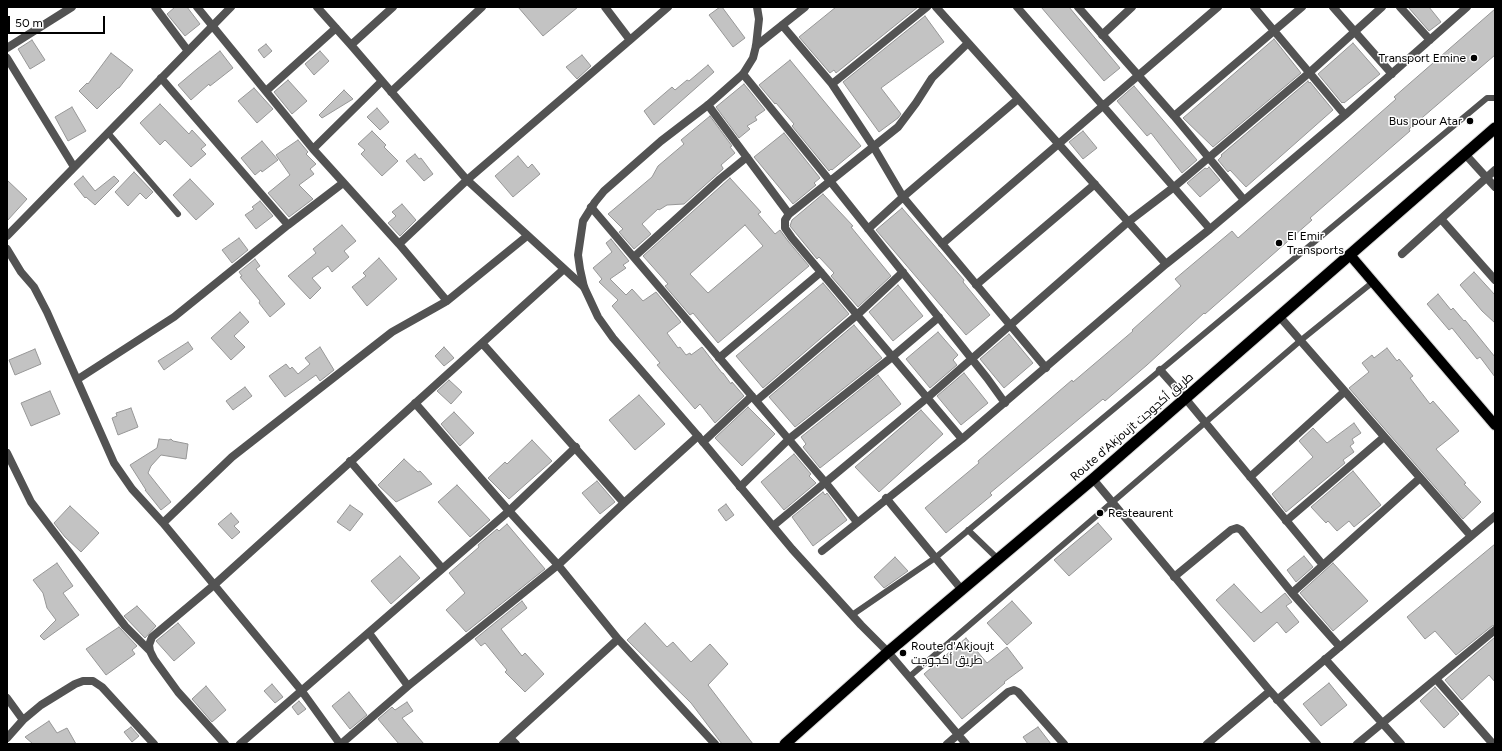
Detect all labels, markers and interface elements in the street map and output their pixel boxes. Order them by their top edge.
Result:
scale bar [10,8,107,34]
text: 50 m [15,16,43,30]
place label: Transport Emine [1379,51,1466,65]
marker: Transport Emine [1469,53,1479,63]
place label: Bus pour Atar [1389,114,1462,128]
marker: Bus pour Atar [1465,116,1475,126]
place label: El Emir Transports [1287,229,1344,257]
marker: El Emir Transports [1274,238,1284,248]
street label: Route d'Akjoujt طريق أكجوجت [1068,370,1196,484]
place label: Resteaurent [1108,506,1173,520]
marker: Resteaurent [1095,508,1105,518]
place label: Route d'Akjoujt طريق أكجوجت [911,639,994,667]
marker: Route d'Akjoujt طريق أكجوجت [898,648,908,658]

